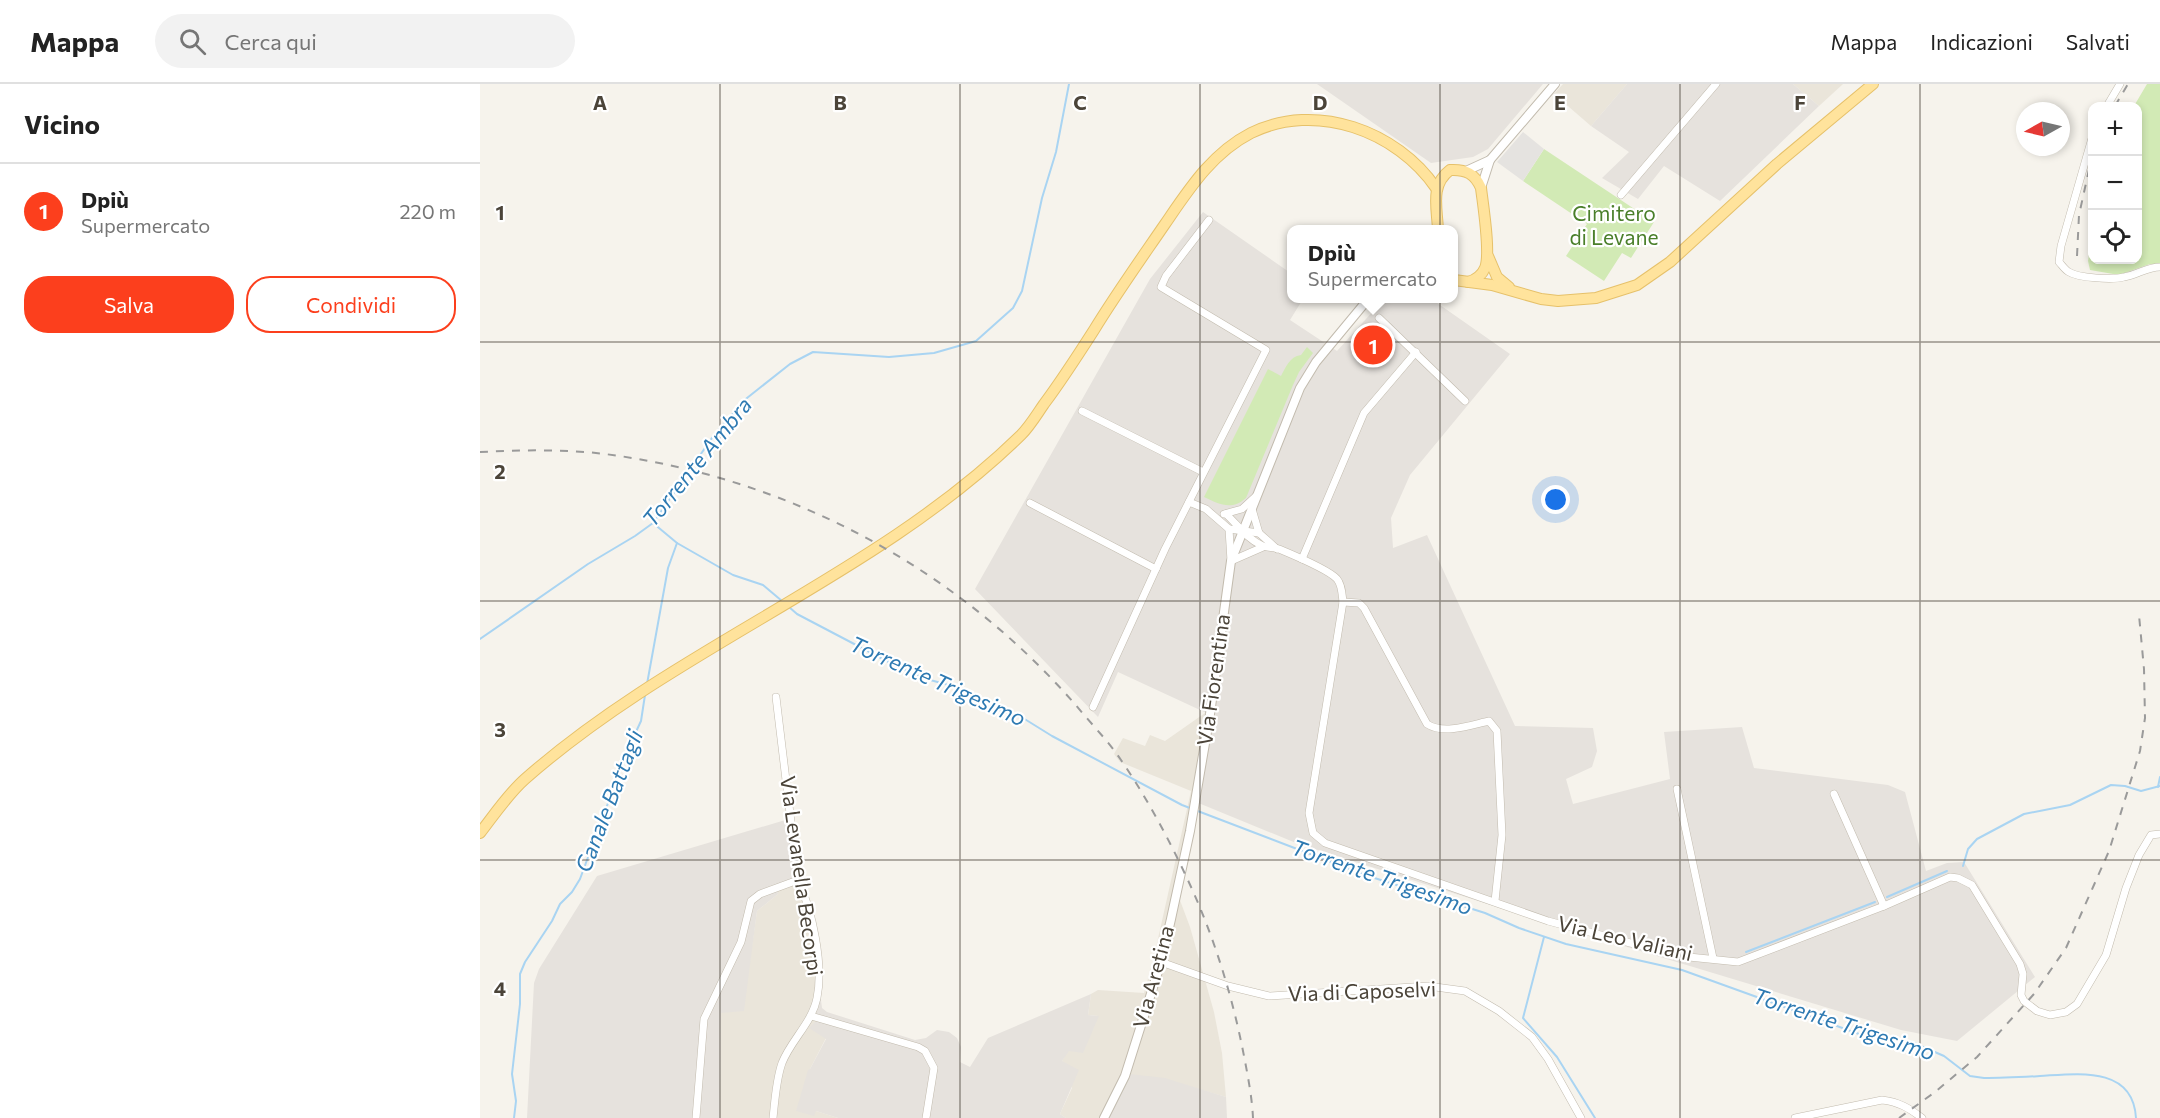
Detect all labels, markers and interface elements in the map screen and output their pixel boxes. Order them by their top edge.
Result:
search box [155,14,575,68]
text: Mappa [30,24,119,58]
icon: search [176,25,209,58]
text: Cerca qui [224,28,317,55]
text: Mappa [1830,29,1897,54]
text: Indicazioni [1930,29,2033,54]
text: Salvati [2066,29,2130,54]
text: A [593,90,607,114]
text: B [833,90,847,114]
text: C [1073,90,1087,114]
text: D [1313,90,1327,114]
text: E [1554,90,1566,114]
text: F [1794,90,1806,114]
north arrow [2016,102,2070,156]
map controls [2088,102,2142,264]
button: + [2088,102,2142,156]
text: Vicino [24,108,100,139]
button: − [2088,156,2142,210]
text: Dpiù [81,186,129,213]
text: 1 [39,199,48,223]
text: 220 m [400,199,456,223]
text: 1 [495,200,505,224]
park label: Cimitero di Levane [1569,200,1659,249]
button: locate [2088,210,2142,264]
text: Supermercato [81,213,210,237]
popup [1287,225,1458,303]
text: Dpiù [1308,239,1356,266]
text: Supermercato [1308,266,1437,290]
button: Salva [24,276,234,333]
button: Condividi [246,276,456,333]
pin: 1 [1354,322,1392,368]
water label: Torrente Ambra [636,391,757,532]
text: 2 [494,459,506,483]
your location [1541,485,1570,514]
street label: Via Fiorentina [1191,612,1234,747]
water label: Torrente Trigesimo [846,630,1030,731]
text: 3 [494,717,506,741]
water label: Canale Battagli [569,724,649,876]
street label: Via Levanella Becorpi [776,774,829,977]
water label: Torrente Trigesimo [1288,833,1476,920]
street label: Via Leo Valiani [1555,910,1695,965]
street label: Via Aretina [1127,923,1178,1031]
street label: Via di Caposelvi [1287,975,1437,1006]
text: 4 [494,976,506,1000]
water label: Torrente Trigesimo [1750,981,1939,1066]

